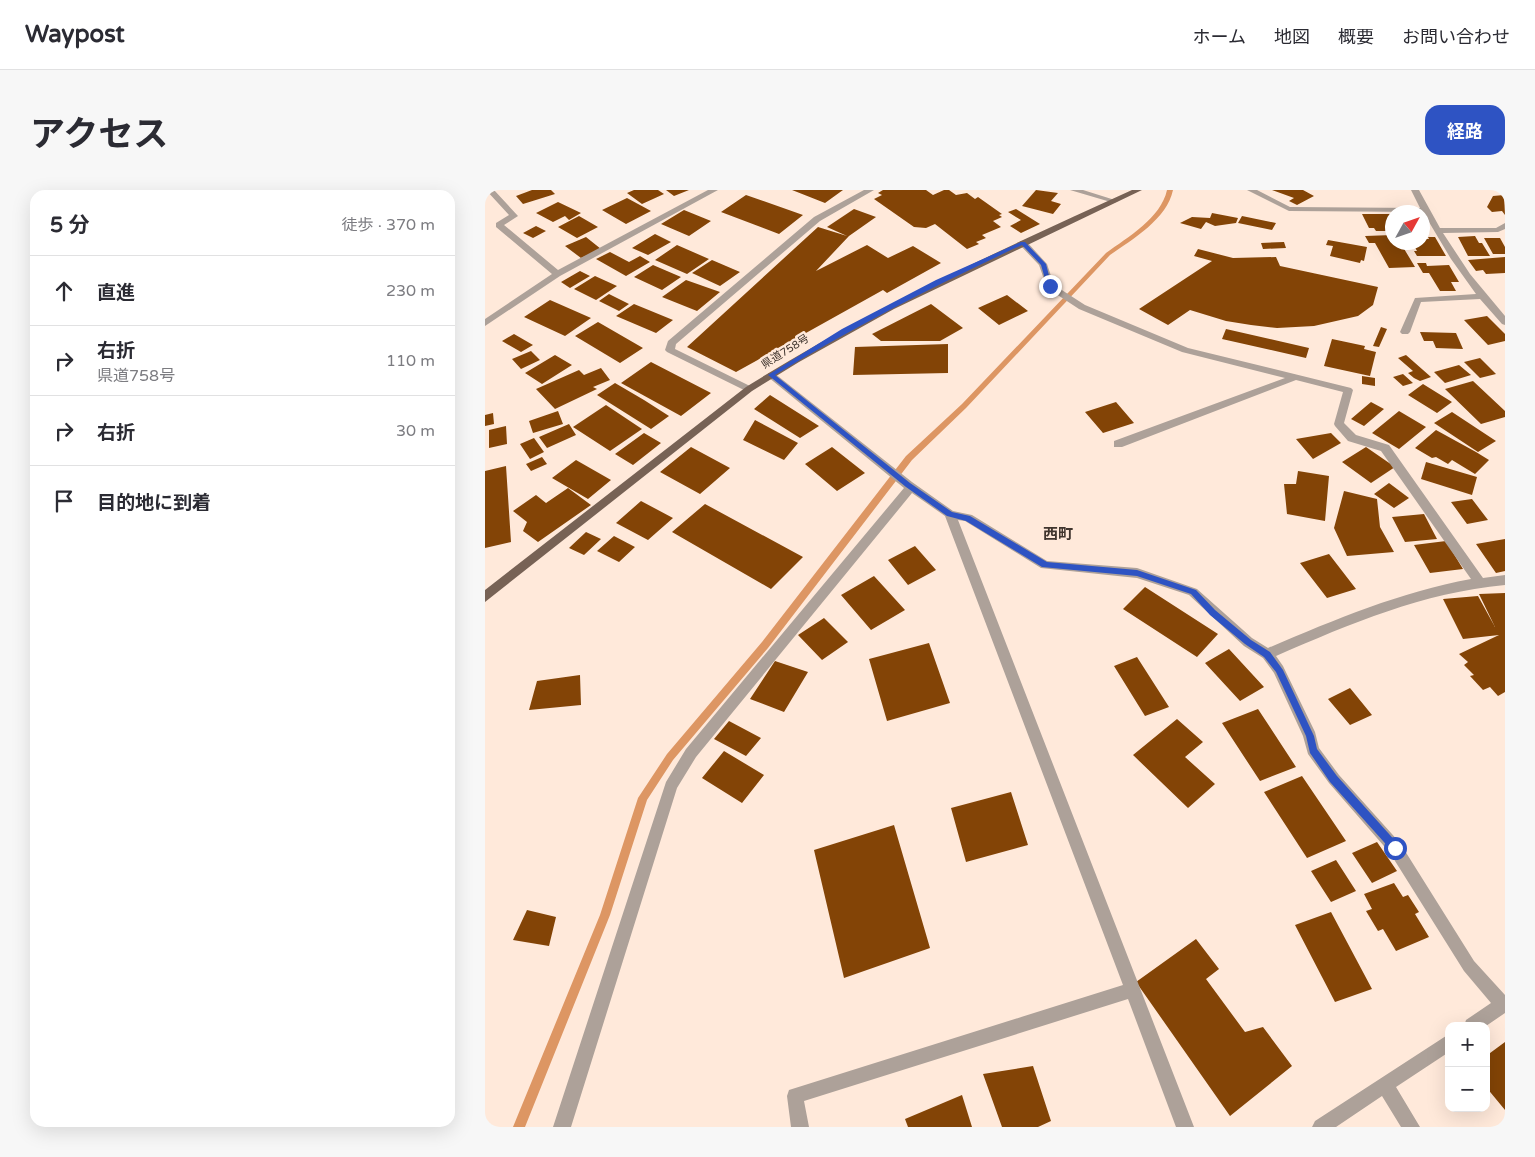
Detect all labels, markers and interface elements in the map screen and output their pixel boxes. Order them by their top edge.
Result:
text: Waypost [25,20,125,49]
text: ホーム [1193,26,1246,48]
text: 地図 [1274,26,1310,48]
text: 概要 [1338,26,1374,48]
text: お問い合わせ [1402,26,1510,48]
button: 経路 [1425,105,1505,155]
text: アクセス [30,114,168,156]
north arrow [1385,205,1430,250]
text: 5 分 [50,213,90,238]
text: 徒歩 · 370 m [342,215,435,235]
route end [1039,275,1062,298]
icon: ahead [50,277,78,305]
text: 230 m [386,281,435,301]
text: 直進 [97,282,135,304]
street label: 県道758号 [759,332,811,371]
text: 右折 [97,340,135,362]
icon: right [50,347,78,375]
text: 110 m [386,351,435,371]
text: 県道758号 [97,366,175,386]
icon: right [50,417,78,445]
text: 30 m [396,421,435,441]
text: 右折 [97,422,135,444]
icon: arrive [50,487,78,515]
text: 目的地に到着 [97,492,211,514]
district label: 西町 [1043,525,1073,543]
route start [1384,837,1407,860]
map controls [1445,1022,1490,1112]
button: + [1445,1022,1490,1067]
button: − [1445,1067,1490,1112]

